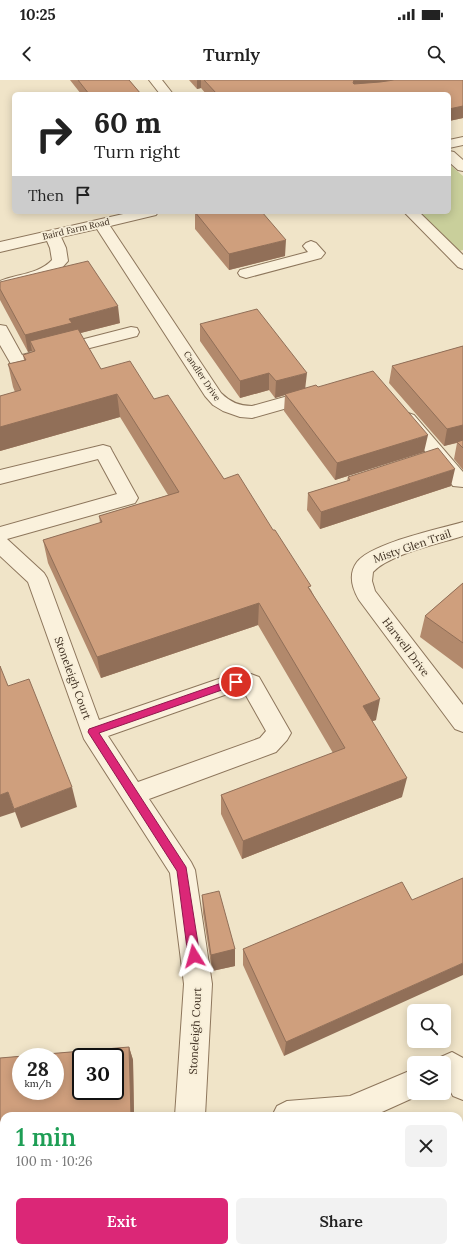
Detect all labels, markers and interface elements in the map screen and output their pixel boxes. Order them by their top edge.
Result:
text: 10:25 [20,5,55,24]
icon: back [16,43,38,65]
text: Turnly [203,43,260,66]
icon: search [425,43,447,65]
text: 60 m [94,105,161,141]
icon: right [28,108,80,160]
text: Turn right [94,140,180,163]
icon: arrive [72,184,94,206]
text: Then [28,186,64,205]
street label: Baird Farm Road [41,215,111,242]
street label: Candler Drive [182,349,223,403]
street label: Misty Glen Trail [371,526,453,566]
street label: Harwell Drive [379,615,433,679]
street label: Stoneleigh Court [52,635,95,722]
pin [219,665,253,699]
icon: arrive [225,671,247,693]
position arrow [173,935,215,977]
street label: Stoneleigh Court [186,986,204,1075]
map controls [407,1004,451,1100]
button: search [407,1004,451,1048]
speed limit sign: 30 [72,1048,124,1100]
text: 28 [27,1056,49,1081]
button: layers [407,1056,451,1100]
text: km/h [24,1077,52,1090]
text: 1 min [16,1122,76,1153]
button: close [405,1125,447,1167]
text: 100 m · 10:26 [16,1153,93,1170]
button: Exit [16,1198,228,1244]
button: Share [236,1198,447,1244]

